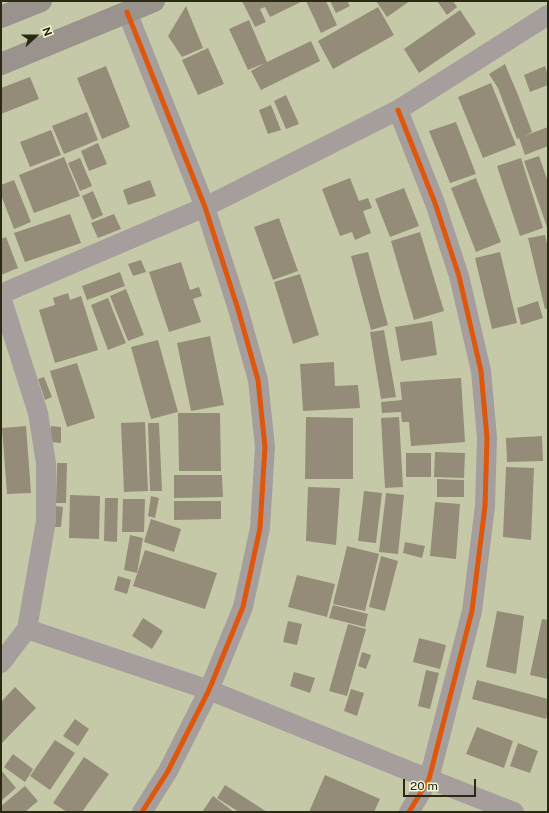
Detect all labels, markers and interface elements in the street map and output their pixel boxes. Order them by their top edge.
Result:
north arrow [16,16,56,56]
text: N [40,26,54,38]
scale bar [405,771,478,797]
text: 20 m [410,779,438,793]

